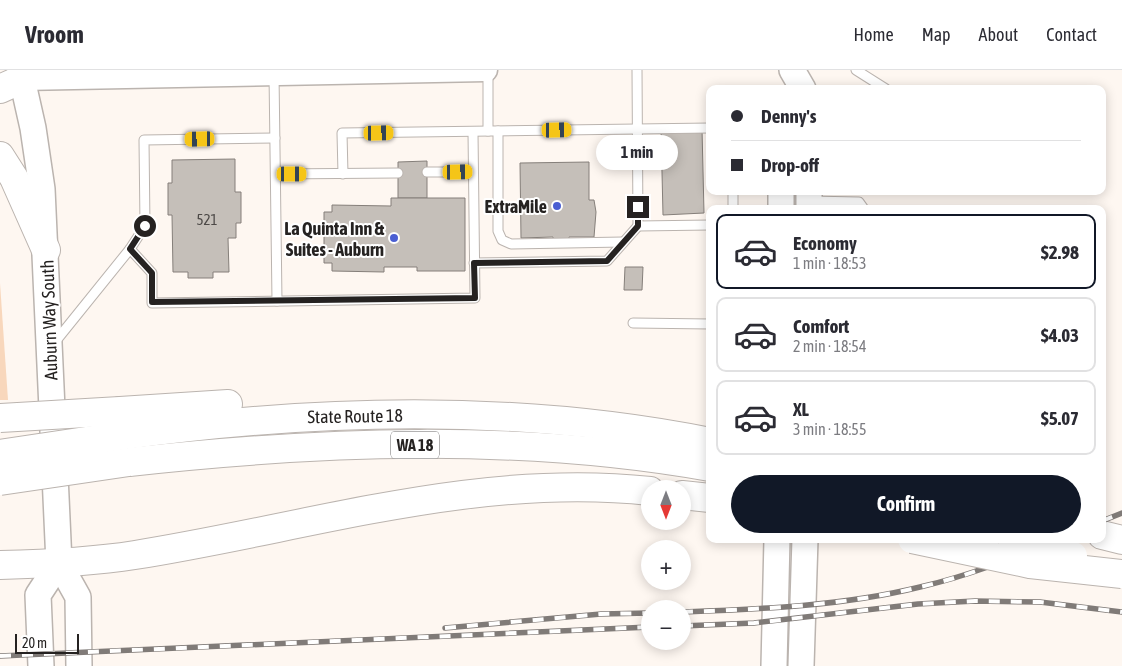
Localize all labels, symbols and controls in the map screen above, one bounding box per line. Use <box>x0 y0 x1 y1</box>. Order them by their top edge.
text: Vroom <box>25 21 84 48</box>
text: Home <box>854 24 894 45</box>
text: Map <box>922 24 951 45</box>
text: About <box>979 24 1018 45</box>
text: Contact <box>1046 24 1097 45</box>
text: Denny's <box>761 105 816 127</box>
car <box>541 122 572 138</box>
car <box>363 125 394 141</box>
car <box>184 131 215 147</box>
callout: 1 min <box>597 134 679 170</box>
text: 1 min <box>621 143 653 161</box>
text: Drop-off <box>761 154 819 176</box>
car <box>442 164 473 180</box>
car <box>277 167 307 182</box>
place label: ExtraMile <box>485 196 547 217</box>
route end <box>627 196 649 218</box>
marker: ExtraMile <box>551 200 563 212</box>
house number: 521 <box>196 211 218 228</box>
route start <box>134 215 156 237</box>
place label: La Quinta Inn & Suites - Auburn <box>284 218 385 260</box>
icon: car <box>733 229 778 274</box>
marker: La Quinta Inn & Suites - Auburn <box>388 232 400 244</box>
text: Economy <box>793 232 857 254</box>
text: $2.98 <box>1041 241 1079 263</box>
text: 1 min · 18:53 <box>793 254 866 272</box>
street label: Auburn Way South <box>36 259 62 381</box>
icon: car <box>733 312 778 357</box>
text: Comfort <box>793 315 849 337</box>
text: $4.03 <box>1041 324 1079 346</box>
text: 2 min · 18:54 <box>793 337 866 355</box>
icon: car <box>733 395 778 440</box>
text: XL <box>793 398 809 420</box>
street label: State Route 18 <box>307 405 403 427</box>
text: $5.07 <box>1041 407 1079 429</box>
text: 3 min · 18:55 <box>793 420 866 438</box>
road number: WA 18 <box>391 432 439 458</box>
button: Confirm <box>731 475 1081 533</box>
north arrow <box>641 480 691 530</box>
map controls <box>641 480 691 650</box>
button: + <box>641 540 691 590</box>
button: − <box>641 600 691 650</box>
scale bar <box>15 631 79 654</box>
text: 20 m <box>22 635 47 651</box>

